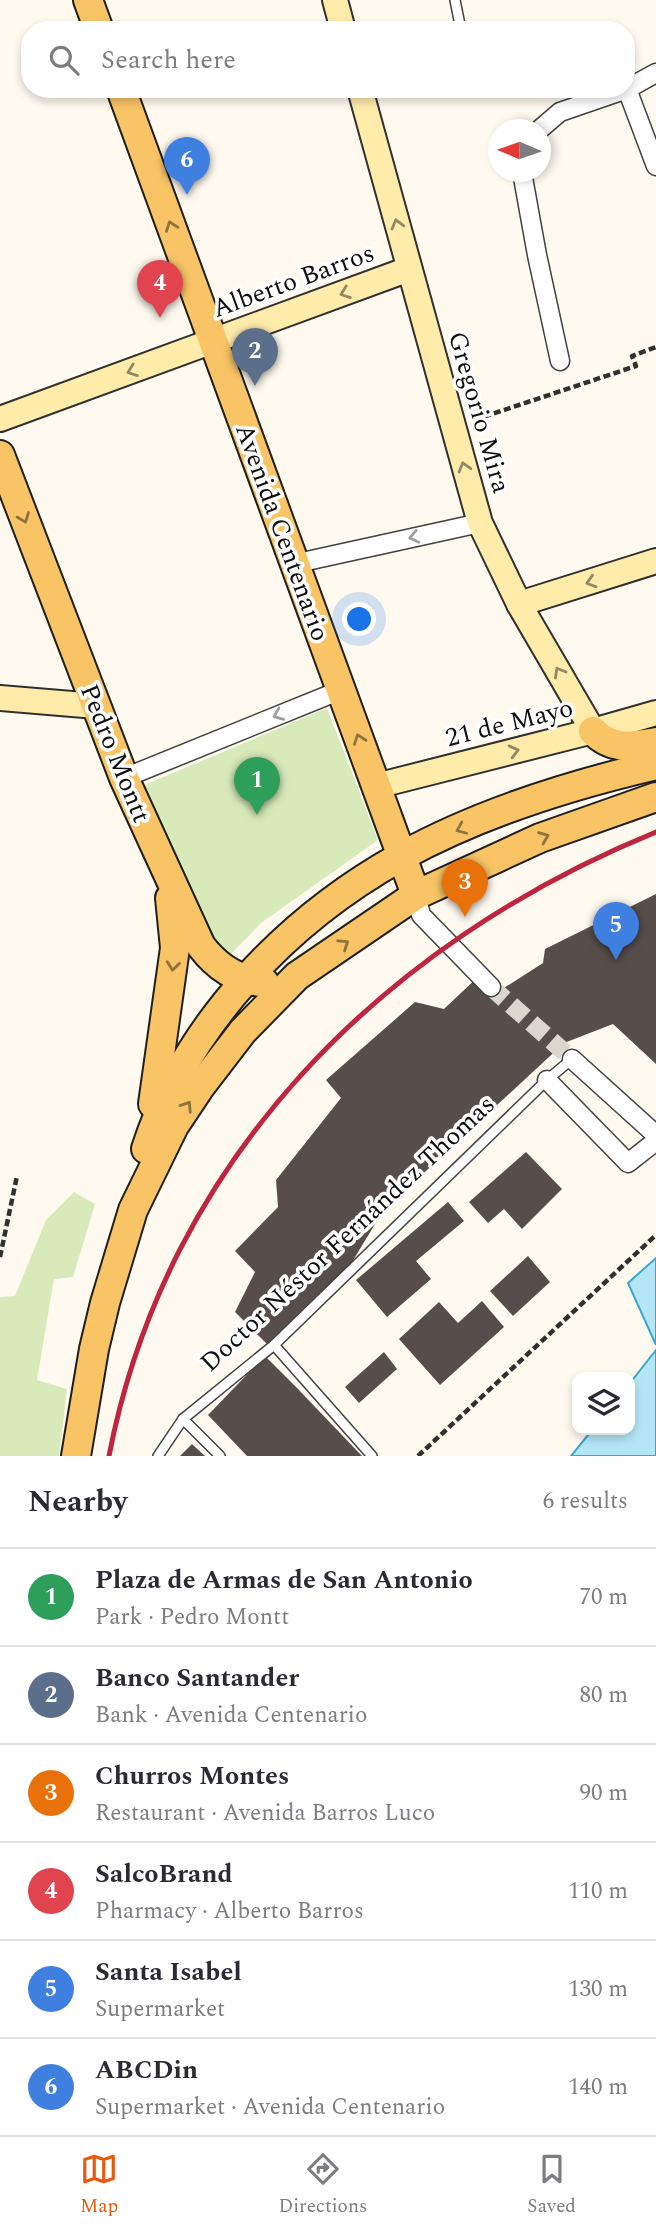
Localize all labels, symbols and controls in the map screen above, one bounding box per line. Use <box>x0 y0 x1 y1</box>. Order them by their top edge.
search box <box>21 21 635 98</box>
text: Search here <box>101 40 236 80</box>
icon: search <box>45 41 83 79</box>
north arrow <box>488 119 551 182</box>
pin: 6 <box>164 137 210 195</box>
one-way arrow <box>391 218 405 230</box>
one-way arrow <box>165 221 179 233</box>
street label: Alberto Barros <box>207 233 380 329</box>
pin: 4 <box>137 260 183 318</box>
one-way arrow <box>340 284 352 298</box>
street label: Gregorio Mira <box>437 327 521 498</box>
pin: 2 <box>232 328 278 386</box>
one-way arrow <box>126 363 138 377</box>
street label: Avenida Centenario <box>224 418 340 647</box>
one-way arrow <box>457 461 472 473</box>
one-way arrow <box>16 512 30 524</box>
one-way arrow <box>408 529 420 544</box>
one-way arrow <box>585 573 597 588</box>
your location <box>342 602 376 636</box>
one-way arrow <box>554 667 567 680</box>
street label: Pedro Montt <box>69 678 161 829</box>
street label: 21 de Mayo <box>441 688 577 758</box>
one-way arrow <box>272 707 284 721</box>
one-way arrow <box>353 733 367 745</box>
one-way arrow <box>508 745 520 759</box>
pin: 1 <box>234 757 280 815</box>
one-way arrow <box>456 821 469 835</box>
one-way arrow <box>537 832 549 846</box>
pin: 3 <box>442 859 488 917</box>
pin: 5 <box>593 902 639 960</box>
one-way arrow <box>336 940 349 952</box>
one-way arrow <box>165 960 180 972</box>
street label: Doctor Néstor Fernández Thomas <box>191 1086 504 1382</box>
one-way arrow <box>179 1101 192 1114</box>
map controls <box>572 1372 635 1435</box>
button: layers <box>572 1372 635 1435</box>
text: Nearby <box>28 1479 127 1525</box>
text: 6 results <box>543 1484 628 1519</box>
text: Plaza de Armas de San Antonio <box>95 1560 473 1600</box>
text: 1 <box>45 1580 57 1615</box>
text: 70 m <box>579 1580 628 1615</box>
text: Park · Pedro Montt <box>95 1600 289 1635</box>
text: Banco Santander <box>95 1658 299 1698</box>
text: 2 <box>45 1678 57 1713</box>
text: 80 m <box>579 1678 628 1713</box>
text: Bank · Avenida Centenario <box>95 1698 367 1733</box>
text: Churros Montes <box>95 1756 289 1796</box>
text: 3 <box>45 1776 57 1811</box>
text: 90 m <box>579 1776 628 1811</box>
text: Restaurant · Avenida Barros Luco <box>95 1796 435 1831</box>
text: SalcoBrand <box>95 1854 233 1894</box>
text: 4 <box>45 1874 57 1909</box>
text: 110 m <box>568 1874 628 1909</box>
text: Pharmacy · Alberto Barros <box>95 1894 364 1929</box>
text: Santa Isabel <box>95 1952 242 1992</box>
text: 5 <box>45 1972 57 2007</box>
text: 130 m <box>568 1972 628 2007</box>
text: Supermarket <box>95 1992 225 2027</box>
text: ABCDin <box>95 2050 198 2090</box>
text: 6 <box>45 2070 57 2105</box>
text: 140 m <box>568 2070 628 2105</box>
text: Supermarket · Avenida Centenario <box>95 2090 445 2125</box>
tab: Map <box>80 2150 118 2221</box>
tab: Directions <box>278 2150 367 2221</box>
tab: Saved <box>527 2150 576 2221</box>

